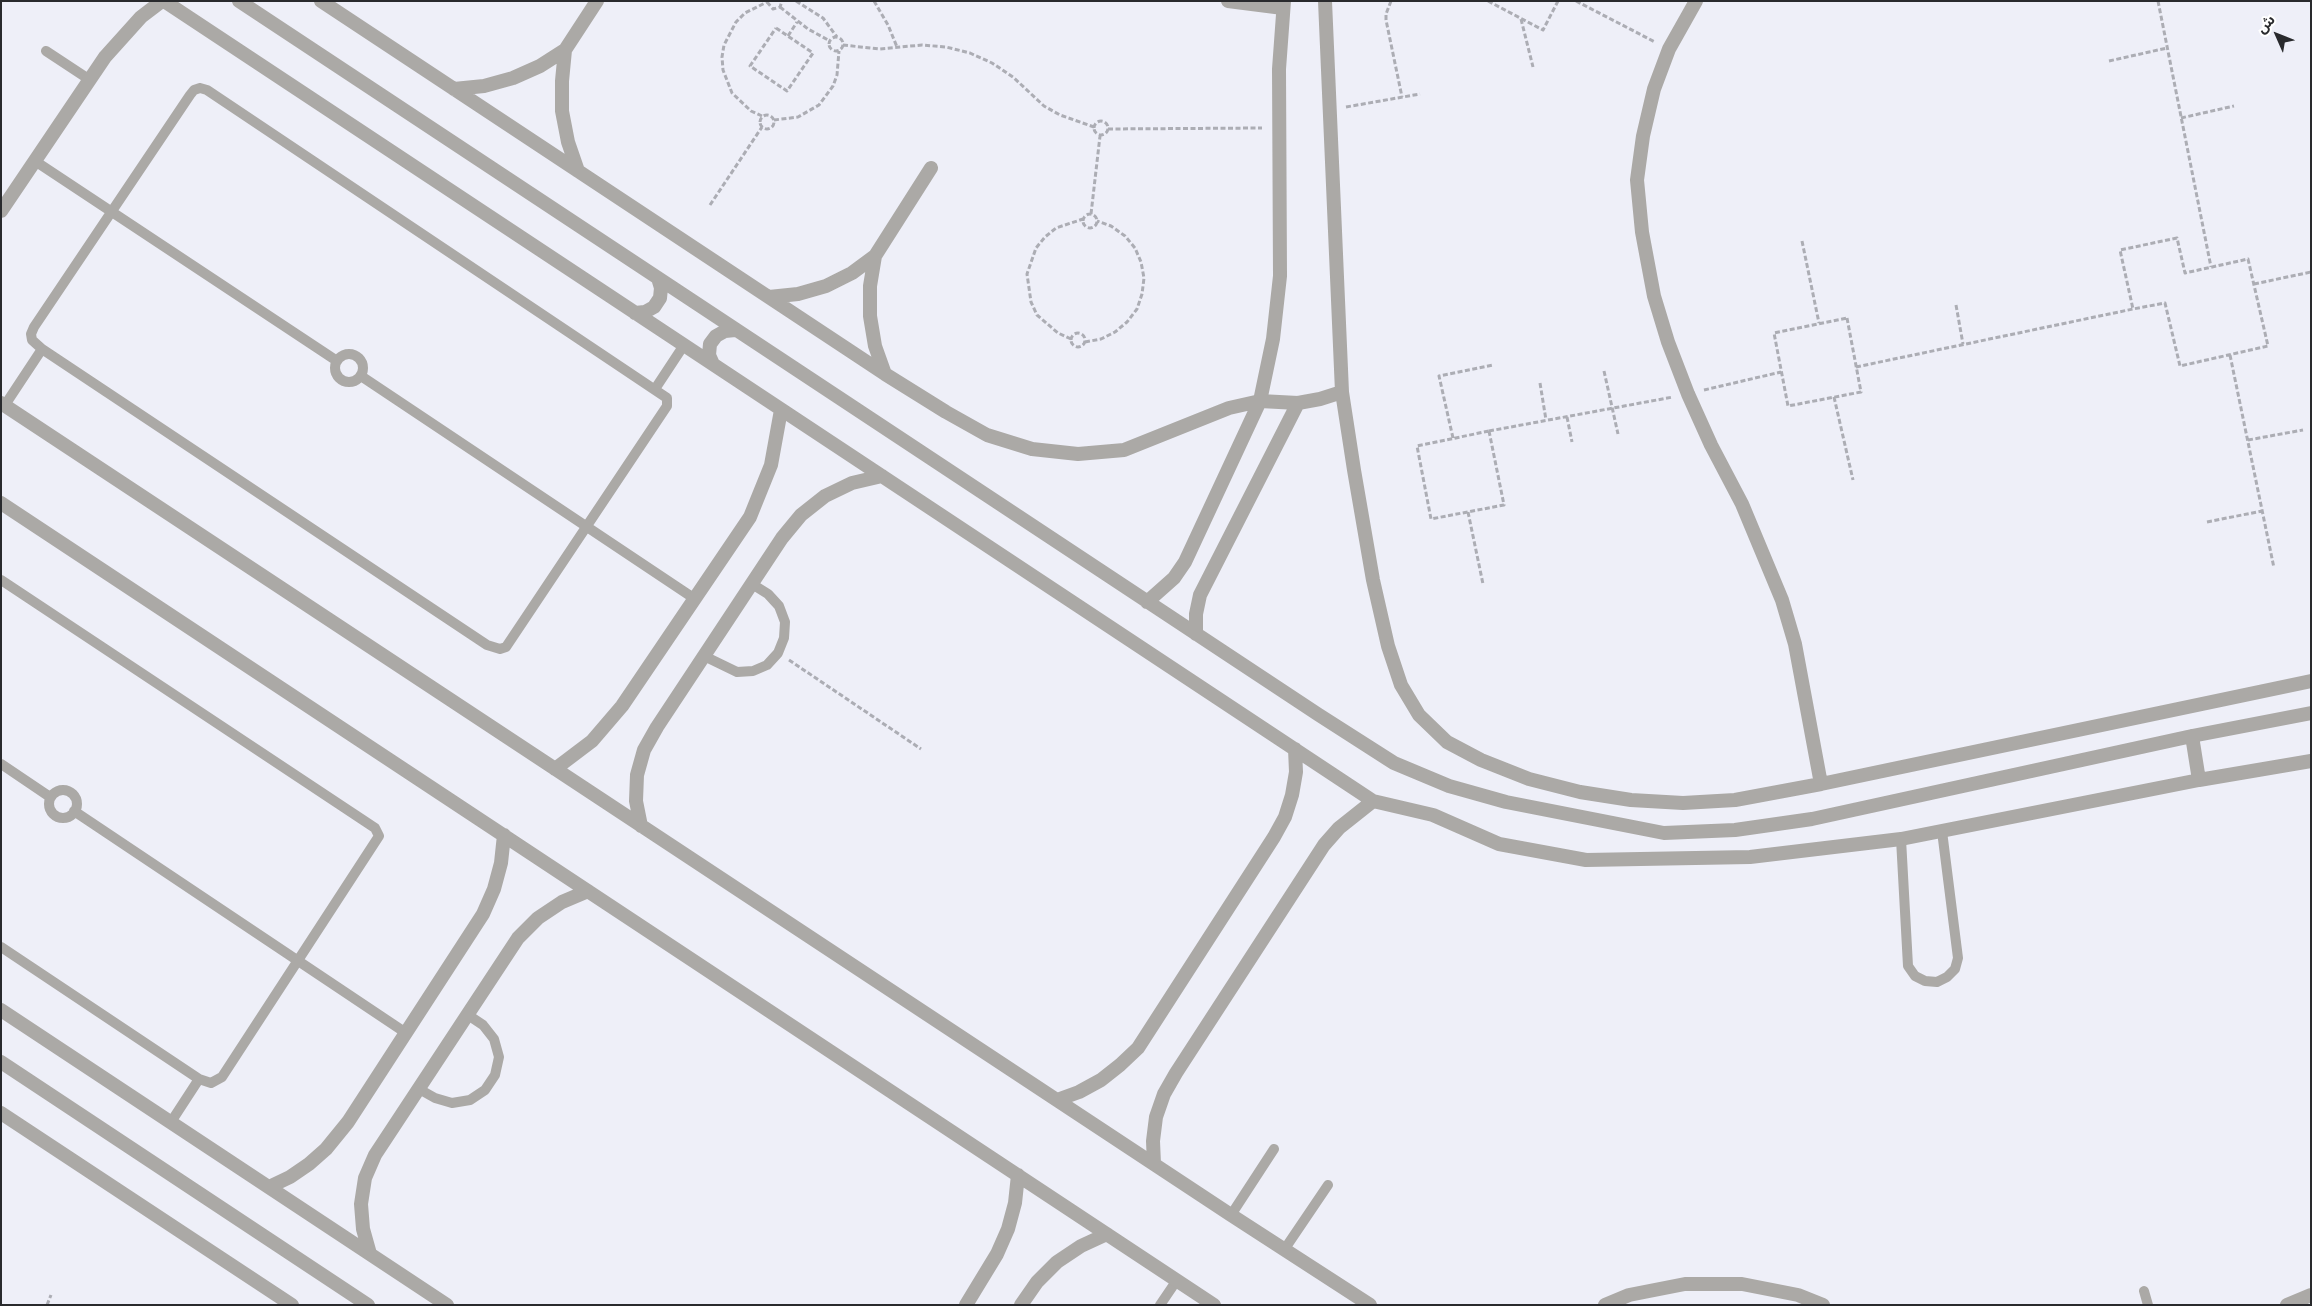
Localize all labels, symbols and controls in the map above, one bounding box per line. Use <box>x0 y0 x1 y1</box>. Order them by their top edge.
north arrow <box>2252 10 2302 60</box>
text: ش <box>2253 11 2279 37</box>

